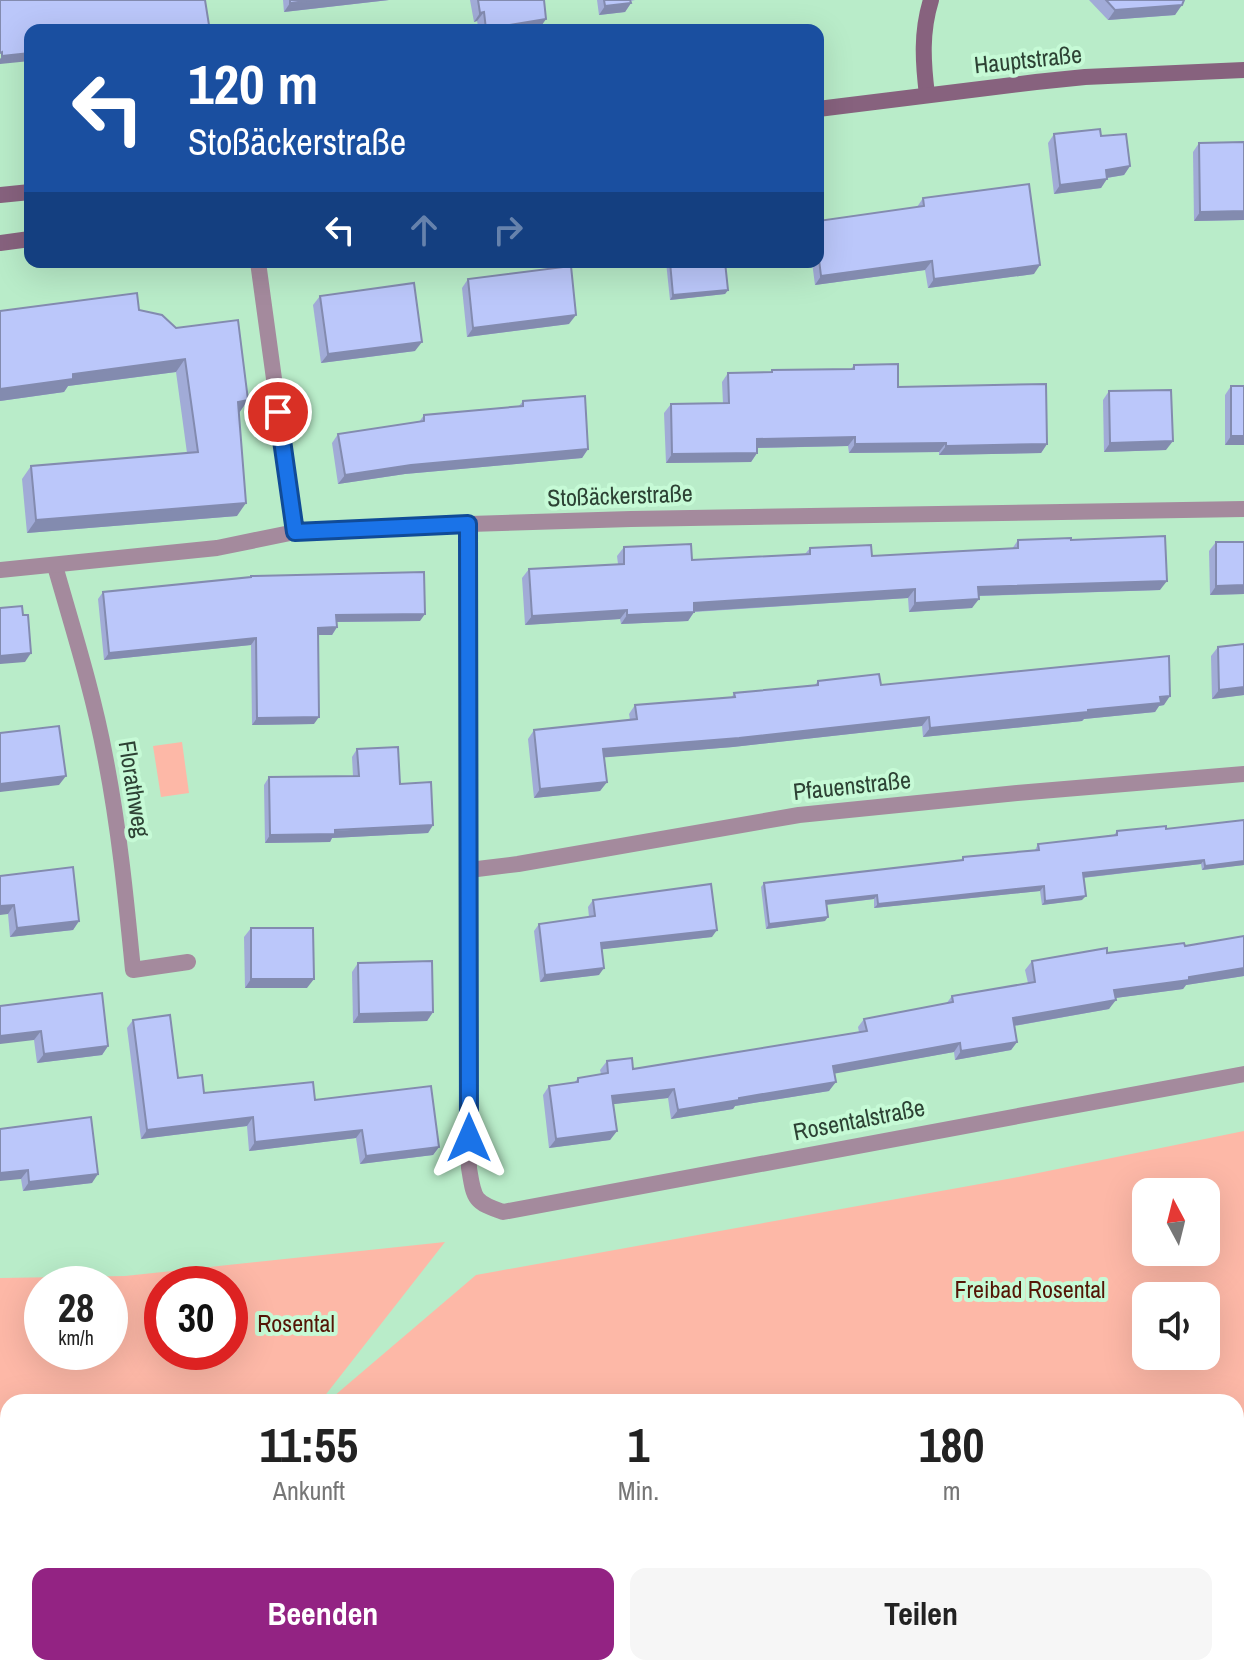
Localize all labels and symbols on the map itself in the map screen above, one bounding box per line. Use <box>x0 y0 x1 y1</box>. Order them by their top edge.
street label: Hauptstraße <box>972 37 1083 81</box>
pin <box>244 378 312 446</box>
street label: Stoßäckerstraße <box>547 476 693 514</box>
street label: Florathweg <box>112 738 158 839</box>
street label: Pfauenstraße <box>791 763 912 807</box>
street label: Rosentalstraße <box>790 1091 927 1147</box>
position arrow <box>427 1096 511 1180</box>
north arrow <box>1132 1178 1220 1266</box>
speed limit sign: 30 <box>144 1266 248 1370</box>
park label: Freibad Rosental <box>955 1273 1105 1305</box>
park label: Rosental <box>257 1307 335 1339</box>

